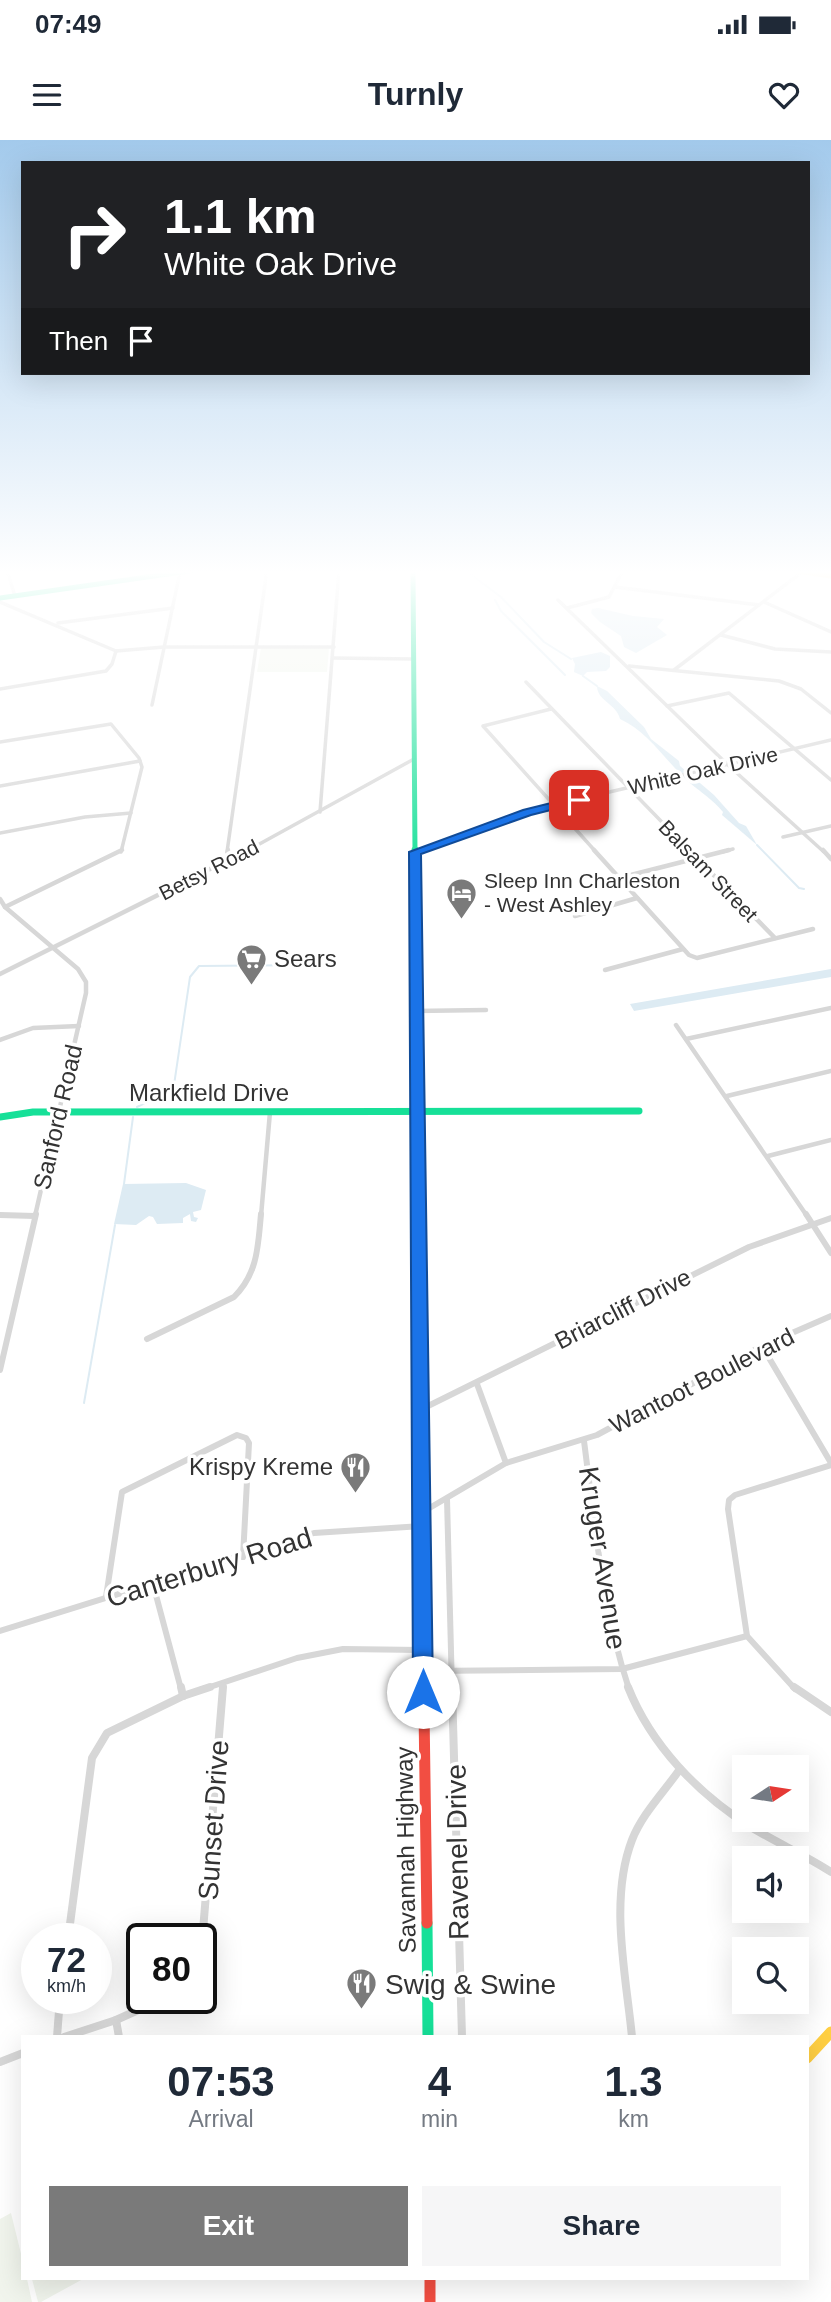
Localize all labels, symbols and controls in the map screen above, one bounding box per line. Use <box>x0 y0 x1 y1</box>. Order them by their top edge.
text: 07:49 <box>35 9 102 39</box>
icon: menu <box>28 76 66 114</box>
text: Turnly <box>368 76 463 112</box>
icon: heart <box>765 76 803 114</box>
icon: right <box>49 189 140 280</box>
text: 1.1 km <box>164 189 317 243</box>
text: White Oak Drive <box>164 246 397 282</box>
icon: arrive <box>122 322 160 360</box>
text: Then <box>49 326 108 356</box>
street label: White Oak Drive <box>626 742 780 799</box>
pin <box>549 770 609 830</box>
icon: arrive <box>560 781 598 819</box>
street label: Balsam Street <box>654 815 763 926</box>
street label: Betsy Road <box>155 835 262 904</box>
place label: Sleep Inn Charleston - West Ashley <box>484 869 680 916</box>
hotel icon: Sleep Inn Charleston - West Ashley <box>444 876 478 920</box>
supermarket icon: Sears <box>234 942 268 986</box>
place label: Sears <box>274 945 337 972</box>
street label: Sanford Road <box>28 1042 87 1192</box>
street label: Markfield Drive <box>129 1079 289 1106</box>
street label: Briarcliff Drive <box>550 1263 695 1354</box>
street label: Wantoot Boulevard <box>605 1322 798 1439</box>
restaurant icon: Krispy Kreme <box>339 1450 373 1494</box>
place label: Krispy Kreme <box>189 1453 333 1480</box>
street label: Kruger Avenue <box>573 1464 632 1652</box>
street label: Canterbury Road <box>103 1521 316 1613</box>
position arrow <box>386 1655 460 1729</box>
street label: Sunset Drive <box>192 1739 235 1901</box>
street label: Savannah Highway <box>390 1746 421 1954</box>
north arrow <box>732 1755 808 1832</box>
map controls <box>732 1755 809 2014</box>
street label: Ravenel Drive <box>440 1764 475 1940</box>
button: sound <box>732 1846 809 1923</box>
speed limit sign: 80 <box>126 1923 217 2014</box>
button: search <box>732 1937 809 2014</box>
text: 72 <box>47 1940 86 1979</box>
restaurant icon: Swig & Swine <box>345 1967 379 2011</box>
place label: Swig & Swine <box>385 1969 556 2000</box>
text: km/h <box>47 1976 86 1996</box>
text: 07:53 <box>167 2058 275 2105</box>
text: 4 <box>428 2058 451 2105</box>
text: 1.3 <box>604 2058 663 2105</box>
text: Arrival <box>188 2106 254 2132</box>
text: min <box>421 2106 458 2132</box>
text: km <box>618 2106 649 2132</box>
button: Exit <box>49 2186 408 2266</box>
button: Share <box>422 2186 781 2266</box>

